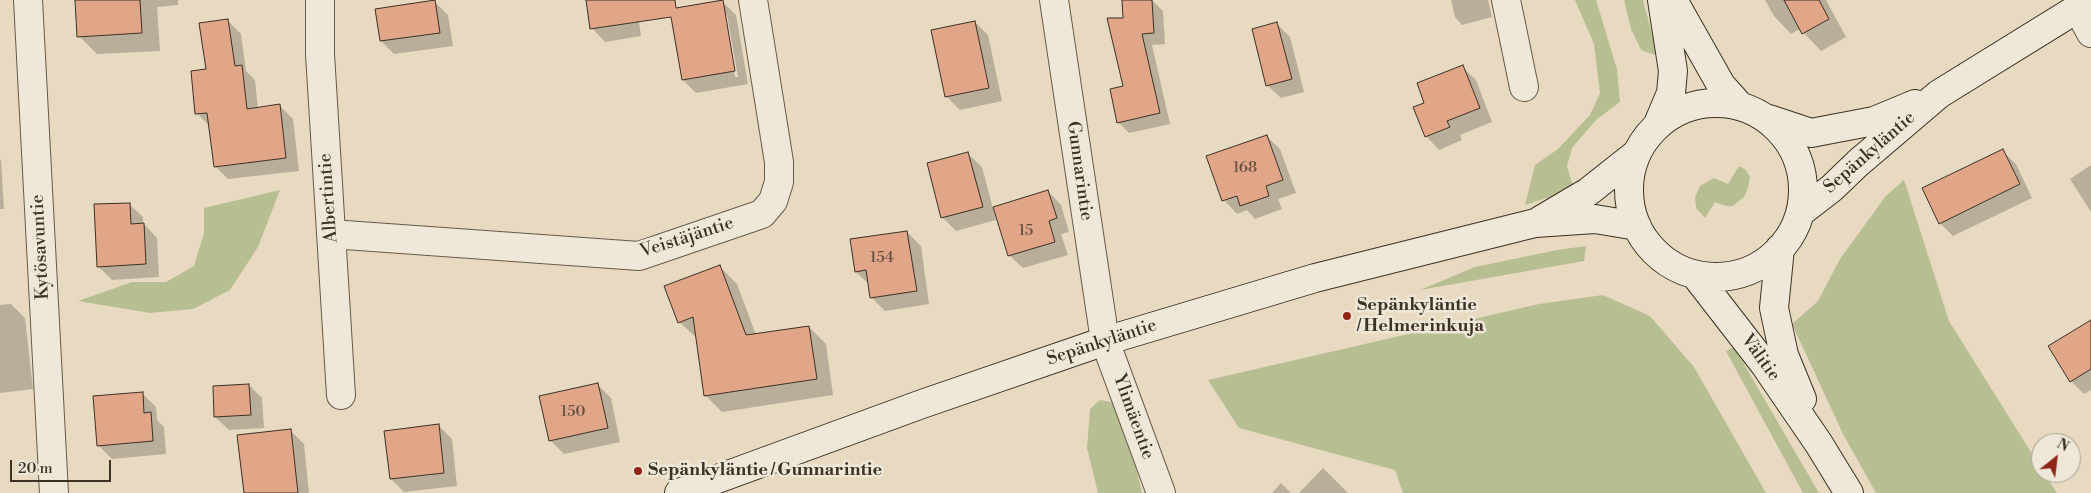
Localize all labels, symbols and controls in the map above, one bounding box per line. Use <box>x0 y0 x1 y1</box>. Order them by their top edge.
street label: Sepänkyläntie <box>1820 107 1920 199</box>
street label: Gunnarintie <box>1061 120 1097 222</box>
street label: Albertintie <box>315 152 343 244</box>
house number: 168 <box>1233 159 1257 177</box>
street label: Kytösavuntie <box>27 194 55 300</box>
street label: Veistäjäntie <box>637 213 737 263</box>
house number: 15 <box>1019 222 1033 240</box>
house number: 154 <box>870 249 894 267</box>
place label: Sepänkyläntie / Helmerinkuja <box>1357 295 1484 338</box>
marker: Sepänkyläntie / Helmerinkuja <box>1341 310 1353 322</box>
street label: Sepänkyläntie <box>1044 315 1160 371</box>
street label: Välitie <box>1736 330 1784 386</box>
street label: Ylimäentie <box>1108 371 1158 463</box>
house number: 150 <box>561 403 585 421</box>
north arrow <box>2031 433 2081 483</box>
text: N <box>2054 435 2072 456</box>
scale bar <box>12 450 114 482</box>
text: 20 m <box>18 459 53 478</box>
place label: Sepänkyläntie / Gunnarintie <box>648 460 882 482</box>
marker: Sepänkyläntie / Gunnarintie <box>632 465 644 477</box>

